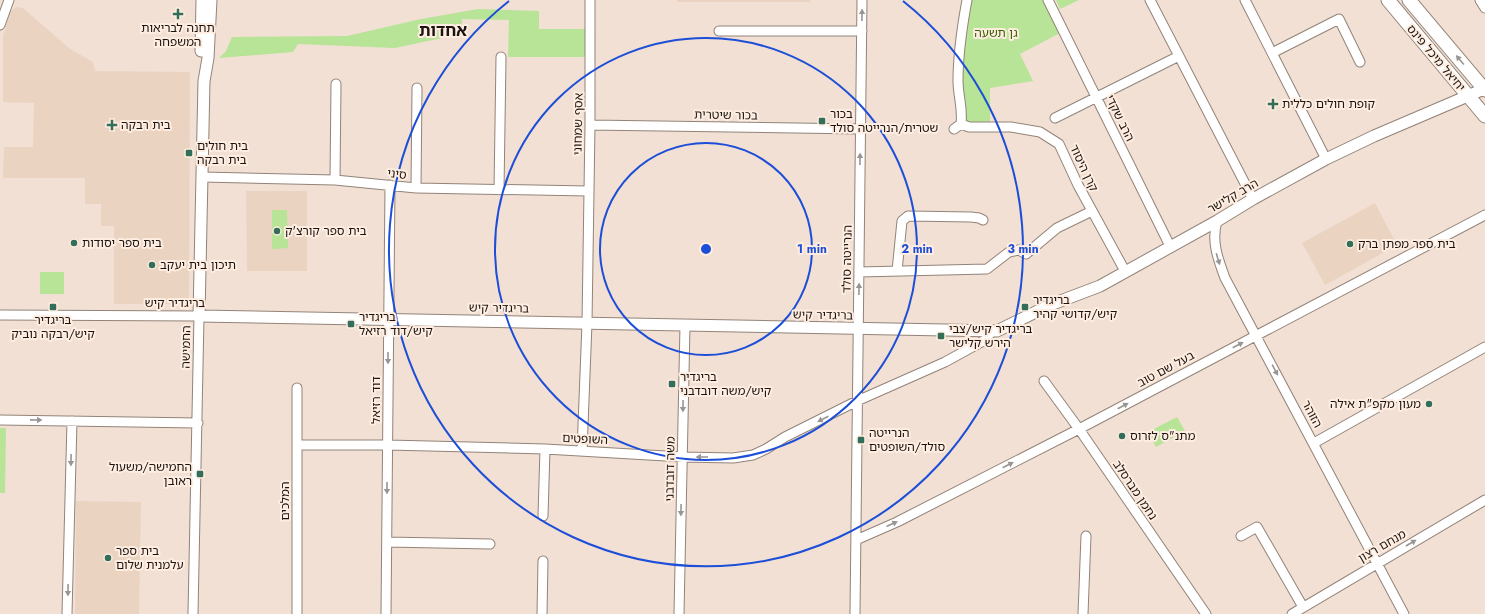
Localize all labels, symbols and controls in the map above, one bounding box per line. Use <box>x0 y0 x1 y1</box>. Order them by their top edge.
marker: תחנה לבריאות המשפחה <box>172 8 184 20</box>
one-way arrow <box>859 8 865 21</box>
place label: תחנה לבריאות המשפחה <box>141 19 215 51</box>
district label: אחדות <box>419 19 467 42</box>
street label: יחיאל מיכל פינס <box>1403 21 1469 95</box>
park label: גן תשעה <box>974 24 1018 42</box>
one-way arrow <box>1455 55 1464 66</box>
street label: אסף שמחוני <box>568 92 588 155</box>
street label: הרב שקדי <box>1101 92 1139 144</box>
place label: קופת חולים כללית <box>1282 95 1375 113</box>
marker: קופת חולים כללית <box>1267 98 1279 110</box>
street label: בכור שיטרית <box>694 105 758 125</box>
place label: בכור שטרית/הנרייטה סולד <box>830 105 938 137</box>
place label: בית רבקה <box>121 116 171 134</box>
marker: בכור שטרית/הנרייטה סולד <box>817 116 827 126</box>
marker: בית רבקה <box>106 119 118 131</box>
place label: בית חולים בית רבקה <box>197 137 248 169</box>
street label: קרן היסוד <box>1065 141 1103 195</box>
marker: בית חולים בית רבקה <box>184 148 194 158</box>
one-way arrow <box>857 152 863 165</box>
street label: סיני <box>387 164 408 184</box>
street label: הרב קלישר <box>1204 174 1262 218</box>
place label: בית ספר קורצ'ק <box>285 222 367 240</box>
street label: הנרייטה סולד <box>837 225 857 293</box>
marker: בית ספר קורצ'ק <box>272 226 282 236</box>
place label: בית ספר יסודות <box>82 234 162 252</box>
place label: בית ספר מפתן ברק <box>1358 235 1456 253</box>
marker: בית ספר יסודות <box>69 238 79 248</box>
marker: בית ספר מפתן ברק <box>1345 239 1355 249</box>
text: 1 min <box>797 240 827 258</box>
text: 2 min <box>901 240 933 258</box>
text: 3 min <box>1007 240 1039 258</box>
centre of rings <box>699 242 713 256</box>
one-way arrow <box>1215 253 1221 265</box>
place label: תיכון בית יעקב <box>160 256 236 274</box>
marker: תיכון בית יעקב <box>147 260 157 270</box>
one-way arrow <box>856 282 862 295</box>
place label: בריגדיר קיש/קדושי קהיר <box>1033 291 1118 323</box>
street label: בריגדיר קיש <box>145 294 205 312</box>
street label: בריגדיר קיש <box>469 298 529 318</box>
marker: בריגדיר קיש/רבקה נוביק <box>48 302 58 312</box>
marker: בריגדיר קיש/קדושי קהיר <box>1020 302 1030 312</box>
street label: בריגדיר קיש <box>793 305 853 325</box>
place label: בריגדיר קיש/דוד רזיאל <box>359 308 433 340</box>
place label: בריגדיר קיש/רבקה נוביק <box>11 311 95 343</box>
marker: בריגדיר קיש/דוד רזיאל <box>346 319 356 329</box>
place label: בריגדיר קיש/צבי הירש קלישר <box>949 320 1032 352</box>
street label: החמישה <box>177 325 195 369</box>
marker: בריגדיר קיש/צבי הירש קלישר <box>936 331 946 341</box>
one-way arrow <box>1233 342 1244 349</box>
street label: בעל שם טוב <box>1134 346 1198 392</box>
one-way arrow <box>385 352 391 365</box>
one-way arrow <box>1272 364 1279 376</box>
place label: בריגדיר קיש/משה דובדבני <box>680 368 772 400</box>
street label: דוד רזיאל <box>367 376 385 424</box>
marker: בריגדיר קיש/משה דובדבני <box>667 379 677 389</box>
place label: מעון מקפ"ת אילה <box>1330 395 1421 413</box>
street label: הזוהר <box>1297 397 1327 431</box>
marker: מעון מקפ"ת אילה <box>1424 399 1434 409</box>
one-way arrow <box>680 400 687 412</box>
one-way arrow <box>1117 402 1129 409</box>
one-way arrow <box>817 416 829 422</box>
one-way arrow <box>30 417 43 423</box>
place label: הנרייטה סולד/השופטים <box>869 424 945 456</box>
place label: מתנ"ס לזרוס <box>1130 427 1195 445</box>
street label: השופטים <box>562 429 608 449</box>
marker: מתנ"ס לזרוס <box>1117 431 1127 441</box>
marker: הנרייטה סולד/השופטים <box>856 435 866 445</box>
street label: משה דובדבני <box>660 436 680 502</box>
one-way arrow <box>68 454 74 467</box>
one-way arrow <box>695 454 708 460</box>
street label: נחמן מברסלב <box>1108 456 1162 524</box>
place label: החמישה/משעול ראובן <box>109 458 192 490</box>
one-way arrow <box>1002 462 1013 468</box>
marker: החמישה/משעול ראובן <box>195 469 205 479</box>
street label: המלכים <box>276 482 294 520</box>
one-way arrow <box>384 482 390 495</box>
one-way arrow <box>678 504 685 516</box>
one-way arrow <box>886 521 897 527</box>
street label: מנחם רצון <box>1355 525 1409 567</box>
one-way arrow <box>1405 540 1417 547</box>
place label: בית ספר עלמנית שלום <box>116 542 184 574</box>
marker: בית ספר עלמנית שלום <box>103 553 113 563</box>
one-way arrow <box>65 584 71 597</box>

